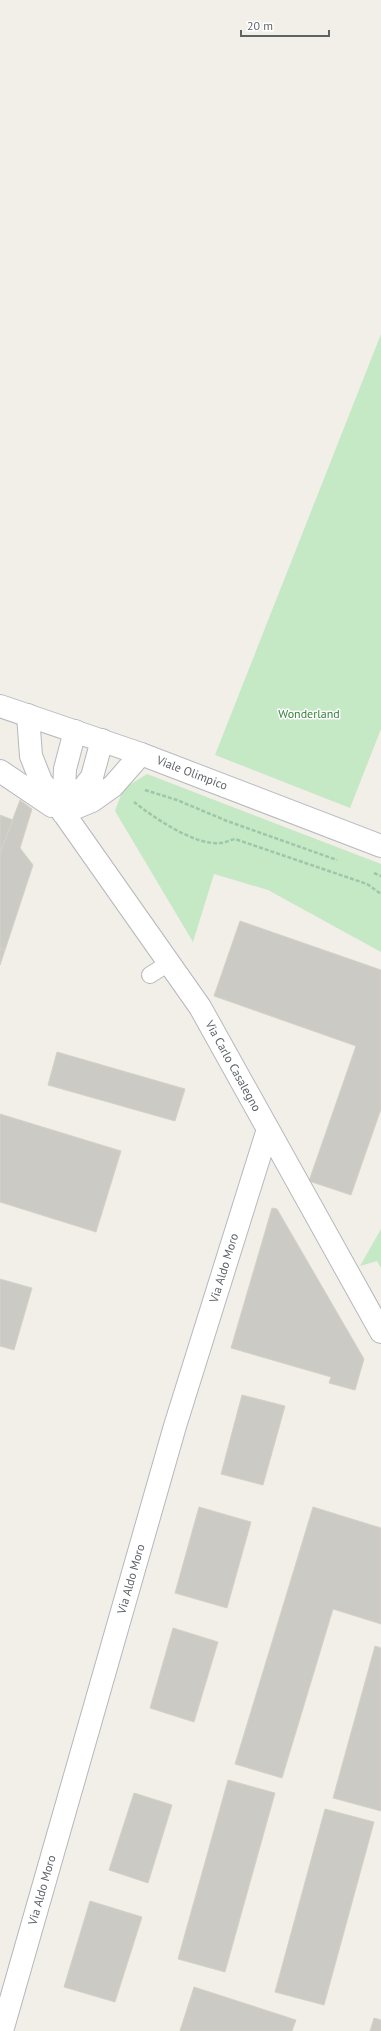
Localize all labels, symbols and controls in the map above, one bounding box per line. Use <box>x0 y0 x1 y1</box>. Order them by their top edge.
scale bar <box>241 12 329 38</box>
text: 20 m <box>247 18 273 33</box>
park label: Wonderland <box>278 706 340 721</box>
street label: Viale Olimpico <box>154 752 230 793</box>
street label: Via Carlo Casalegno <box>202 1017 265 1114</box>
street label: Via Aldo Moro <box>206 1231 241 1305</box>
street label: Via Aldo Moro <box>113 1542 148 1616</box>
street label: Via Aldo Moro <box>24 1853 59 1927</box>

